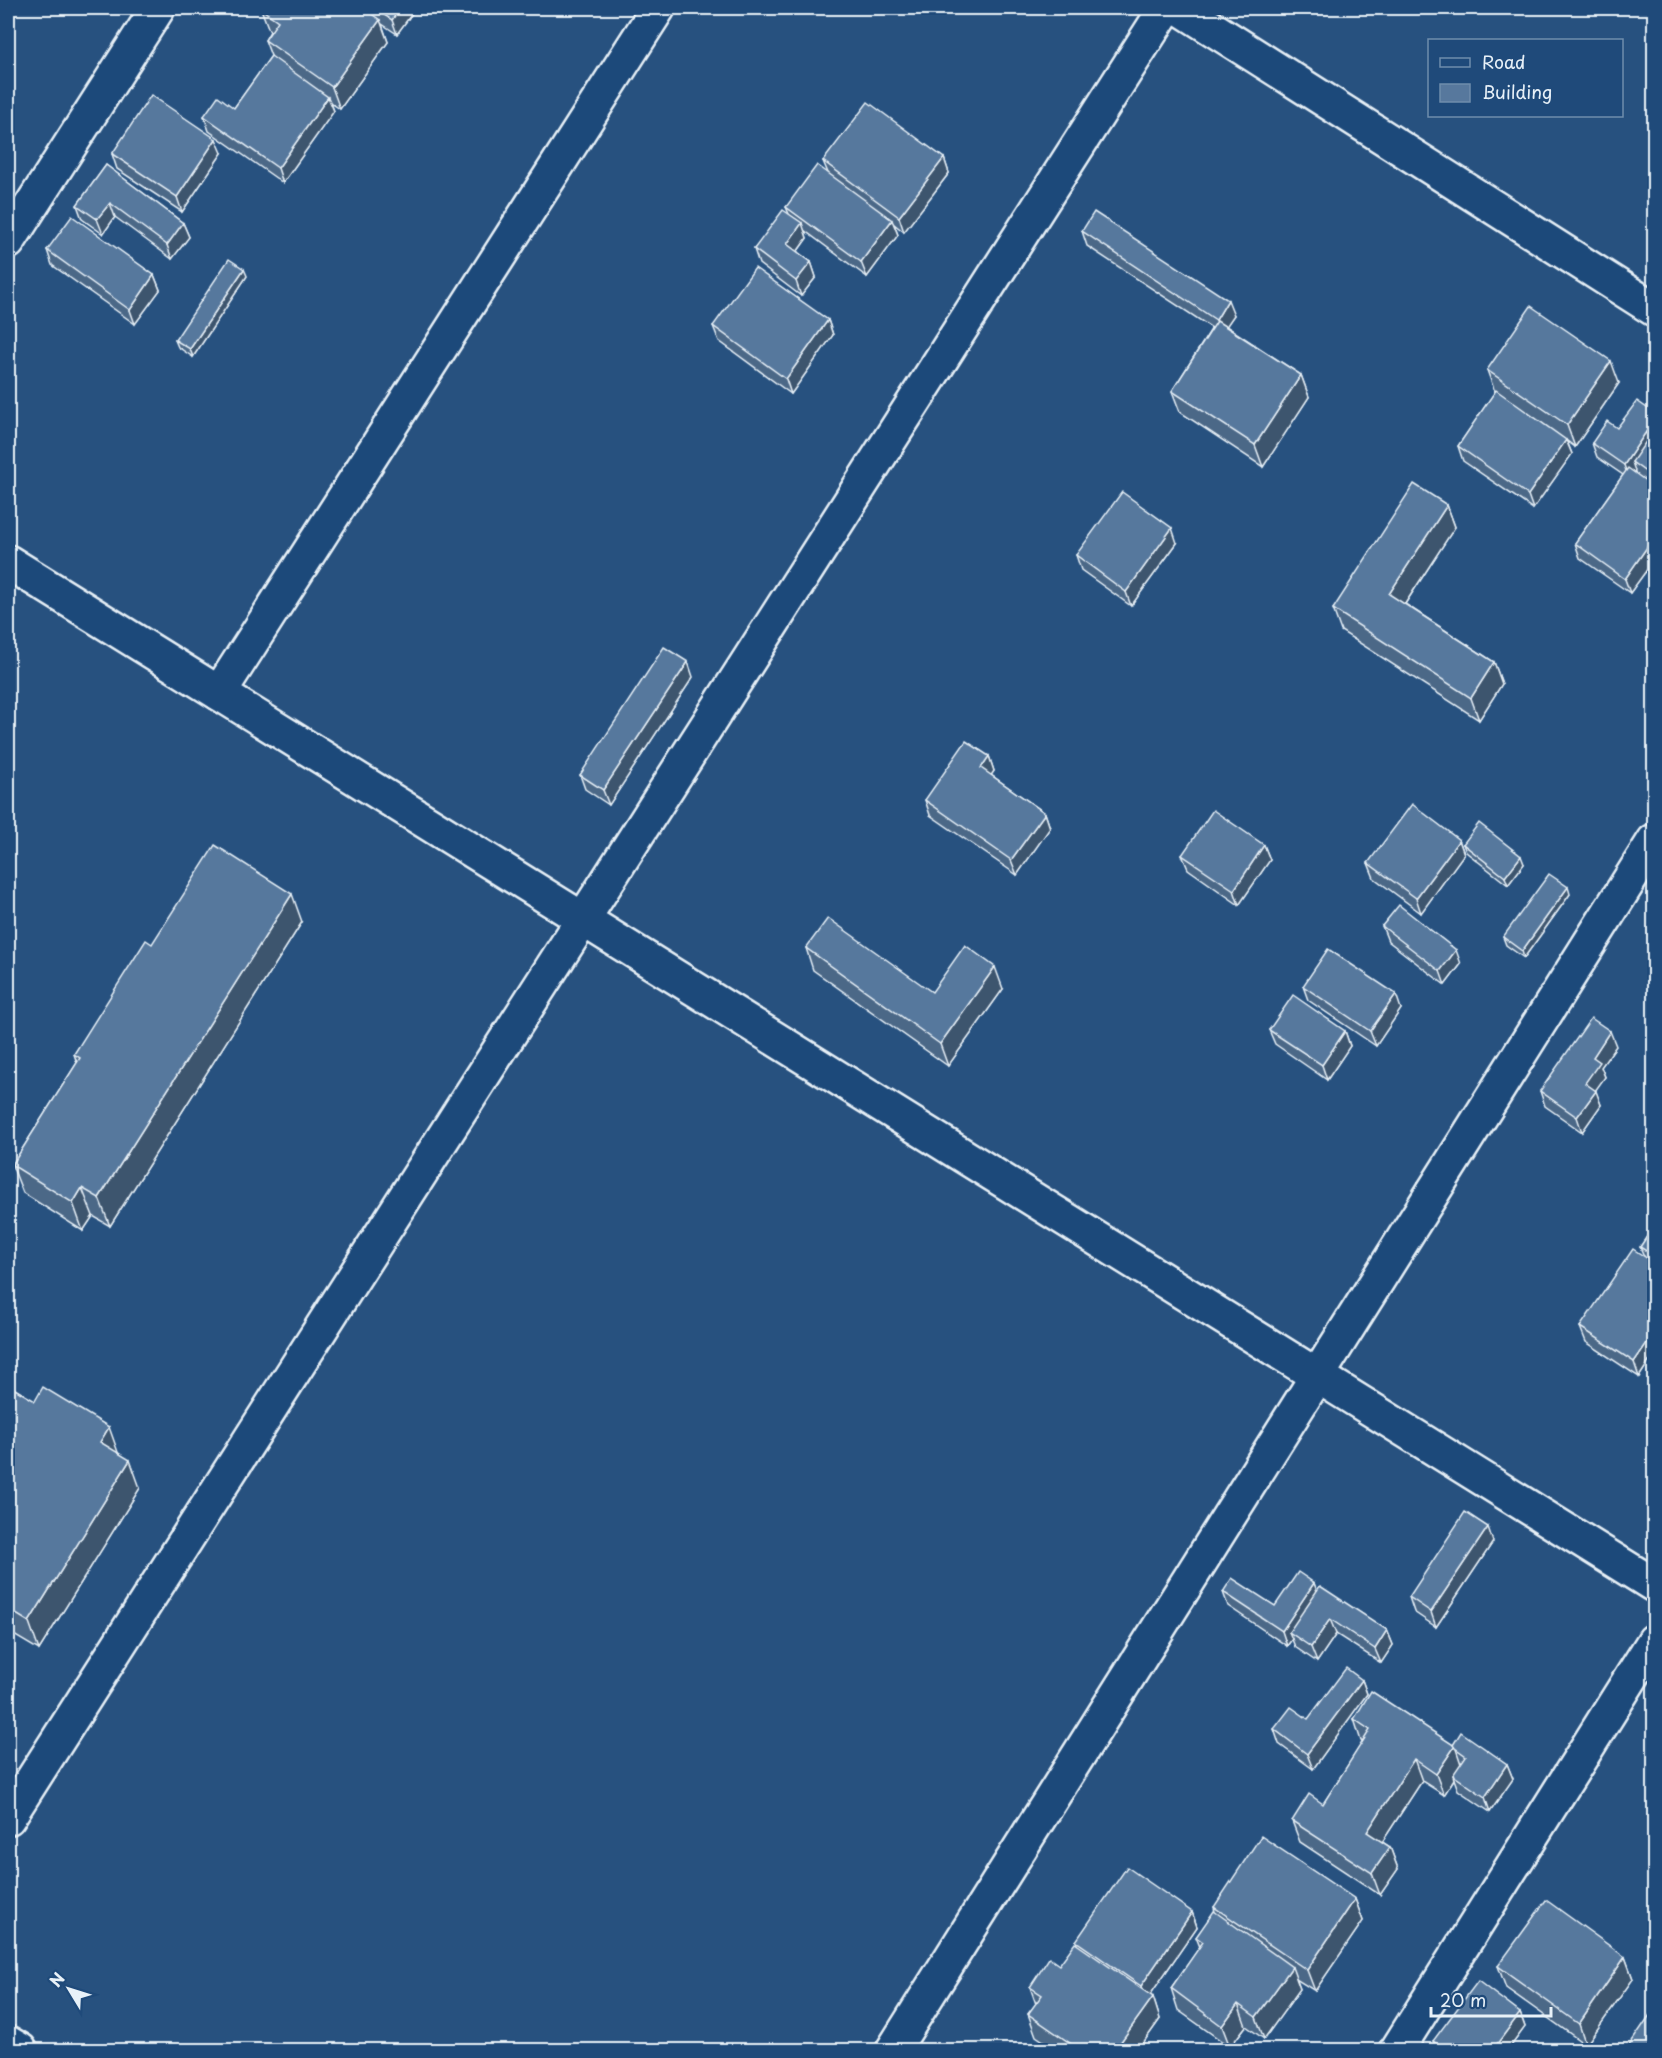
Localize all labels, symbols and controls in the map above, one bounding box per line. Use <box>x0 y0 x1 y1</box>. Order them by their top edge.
legend <box>1428 39 1623 117</box>
text: Road <box>1482 48 1526 75</box>
text: Building <box>1482 78 1552 105</box>
north arrow <box>39 1959 99 2019</box>
text: N <box>43 1967 70 1992</box>
scale bar <box>1431 1980 1551 2018</box>
text: 20 m <box>1440 1986 1486 2013</box>

